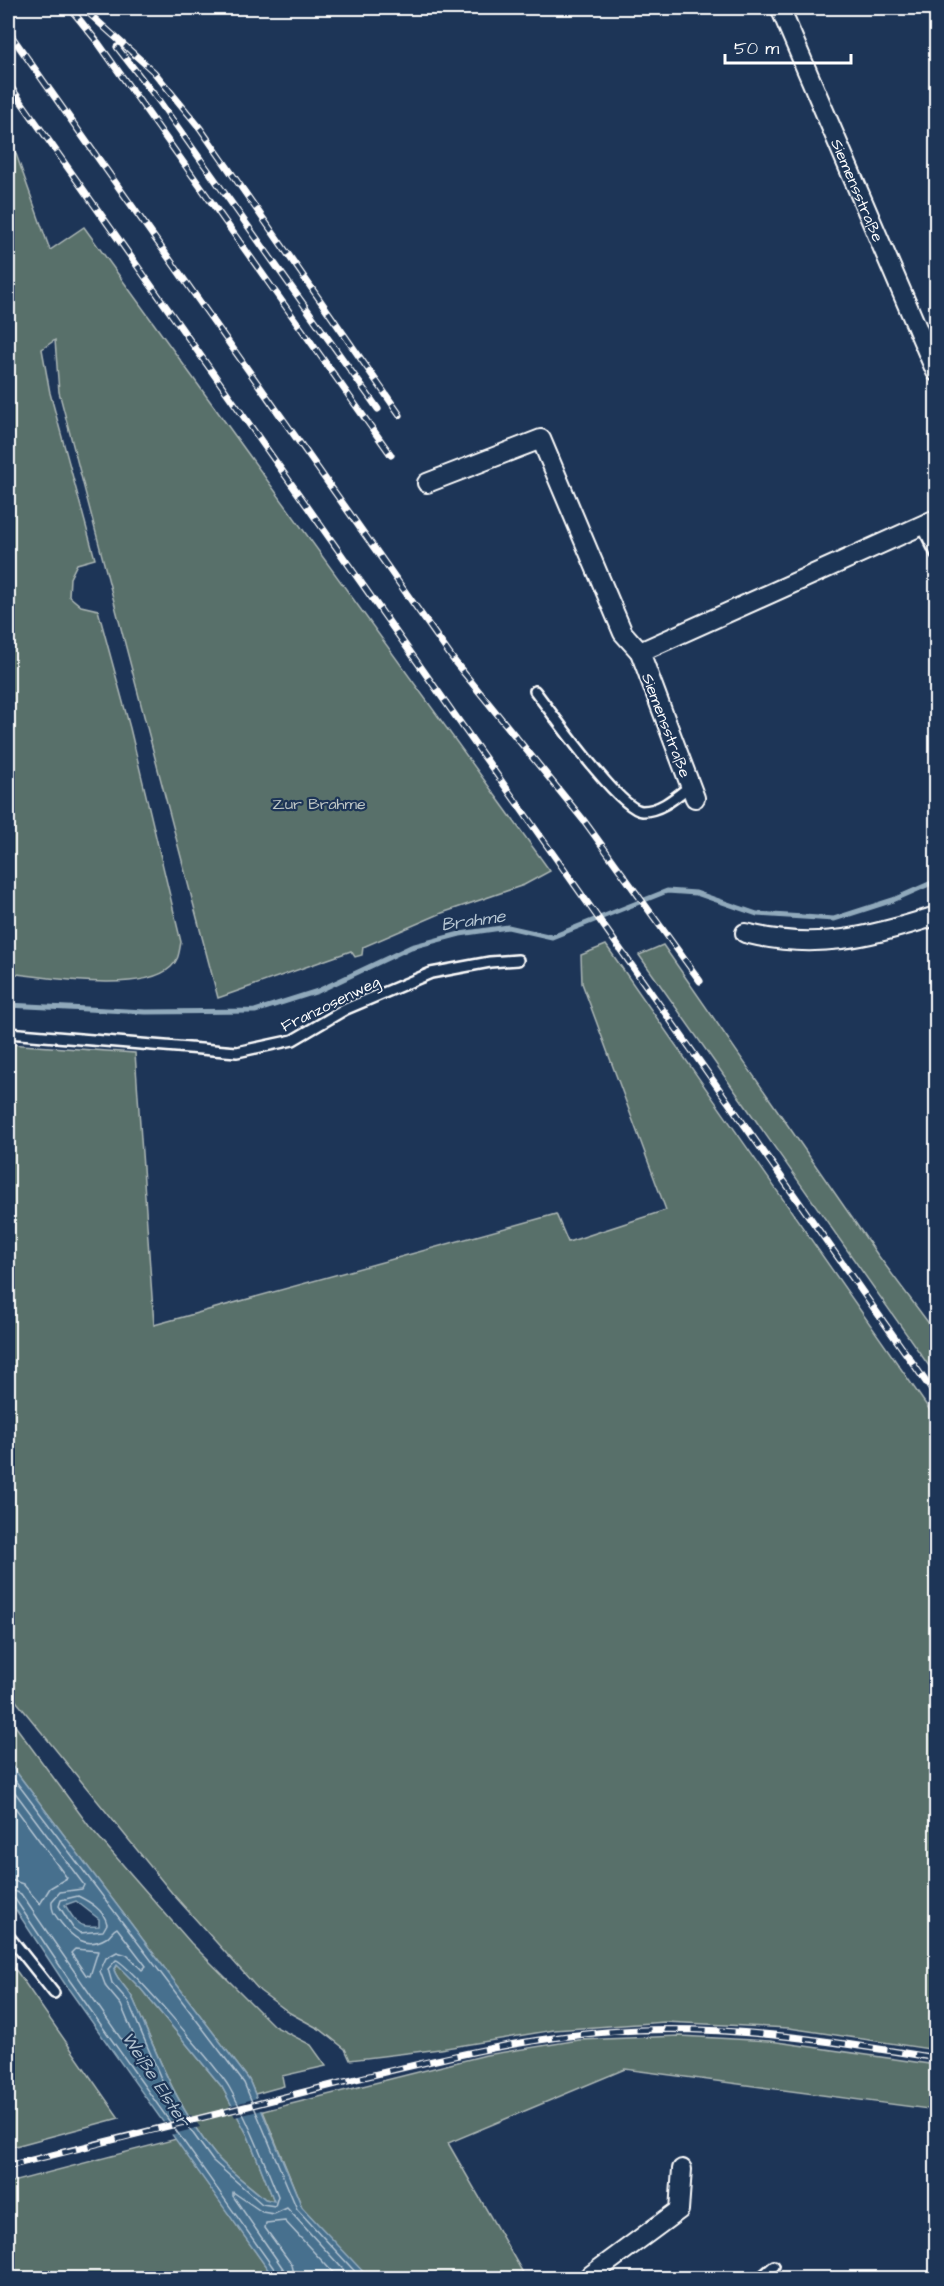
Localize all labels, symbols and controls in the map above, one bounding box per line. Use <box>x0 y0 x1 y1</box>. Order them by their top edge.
scale bar <box>725 27 851 65</box>
text: 50 m <box>734 36 779 61</box>
street label: Siemensstraße <box>825 135 889 246</box>
street label: Siemensstraße <box>636 670 696 781</box>
park label: Zur Brahme <box>272 793 366 815</box>
water label: Brahme <box>439 903 508 937</box>
street label: Franzosenweg <box>277 970 384 1038</box>
water label: Weiße Elster <box>116 2027 197 2133</box>

